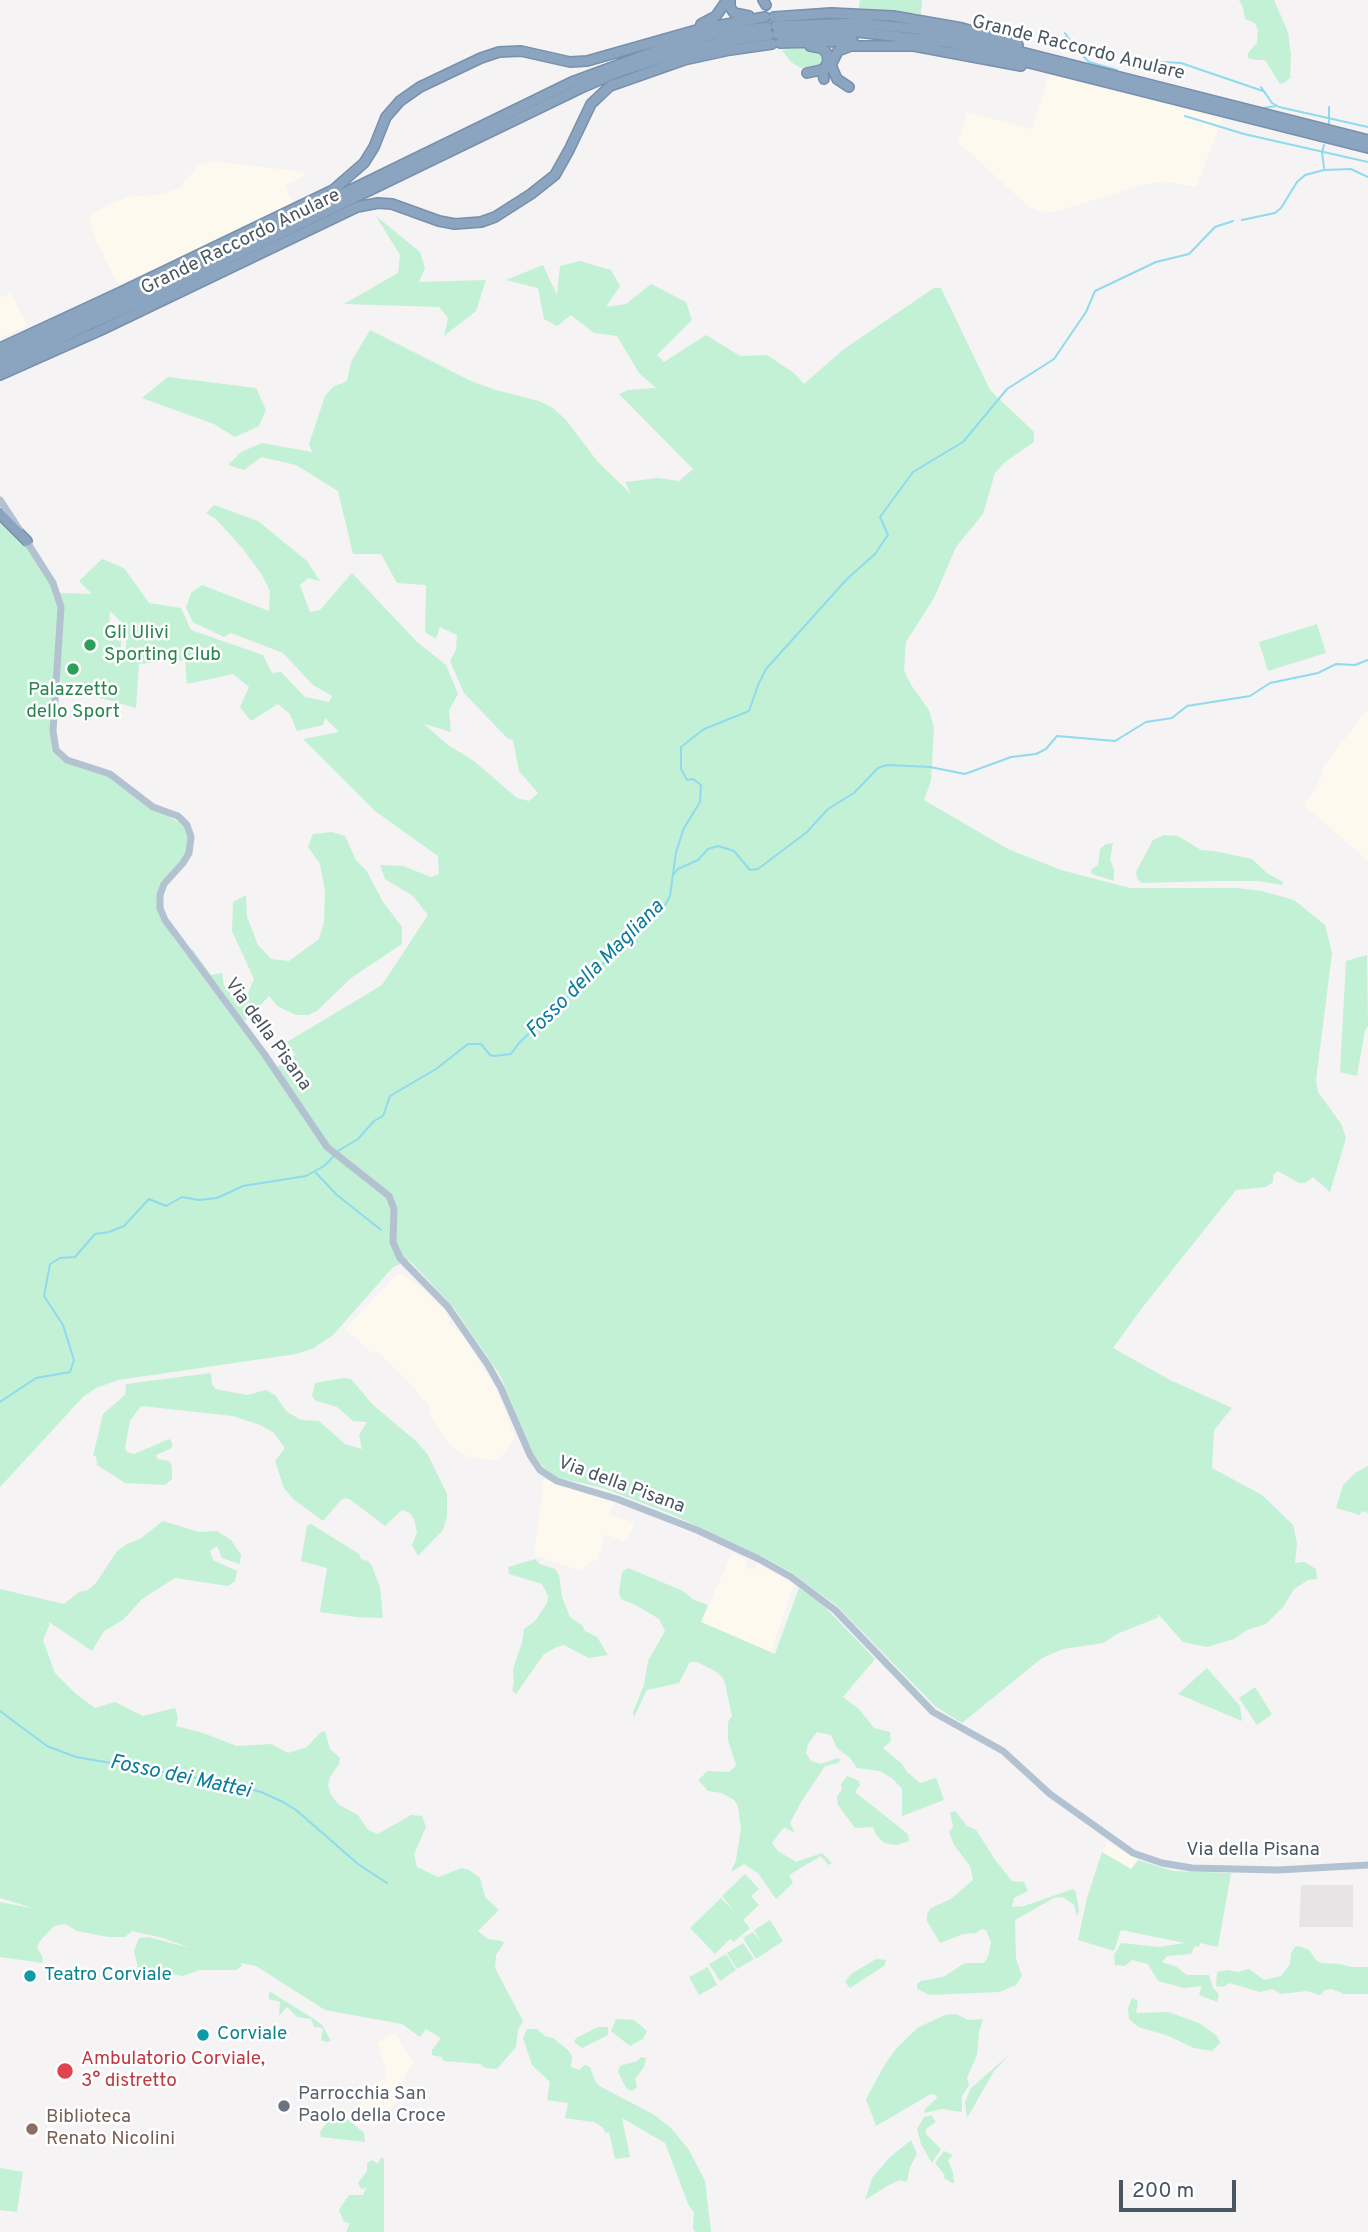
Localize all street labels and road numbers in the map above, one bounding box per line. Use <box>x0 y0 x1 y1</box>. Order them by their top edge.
street label: Grande Raccordo Anulare <box>969 12 1187 86</box>
street label: Grande Raccordo Anulare <box>138 185 344 301</box>
street label: Via della Pisana <box>219 974 315 1096</box>
street label: Via della Pisana <box>554 1452 688 1520</box>
street label: Via della Pisana <box>1186 1840 1320 1862</box>

